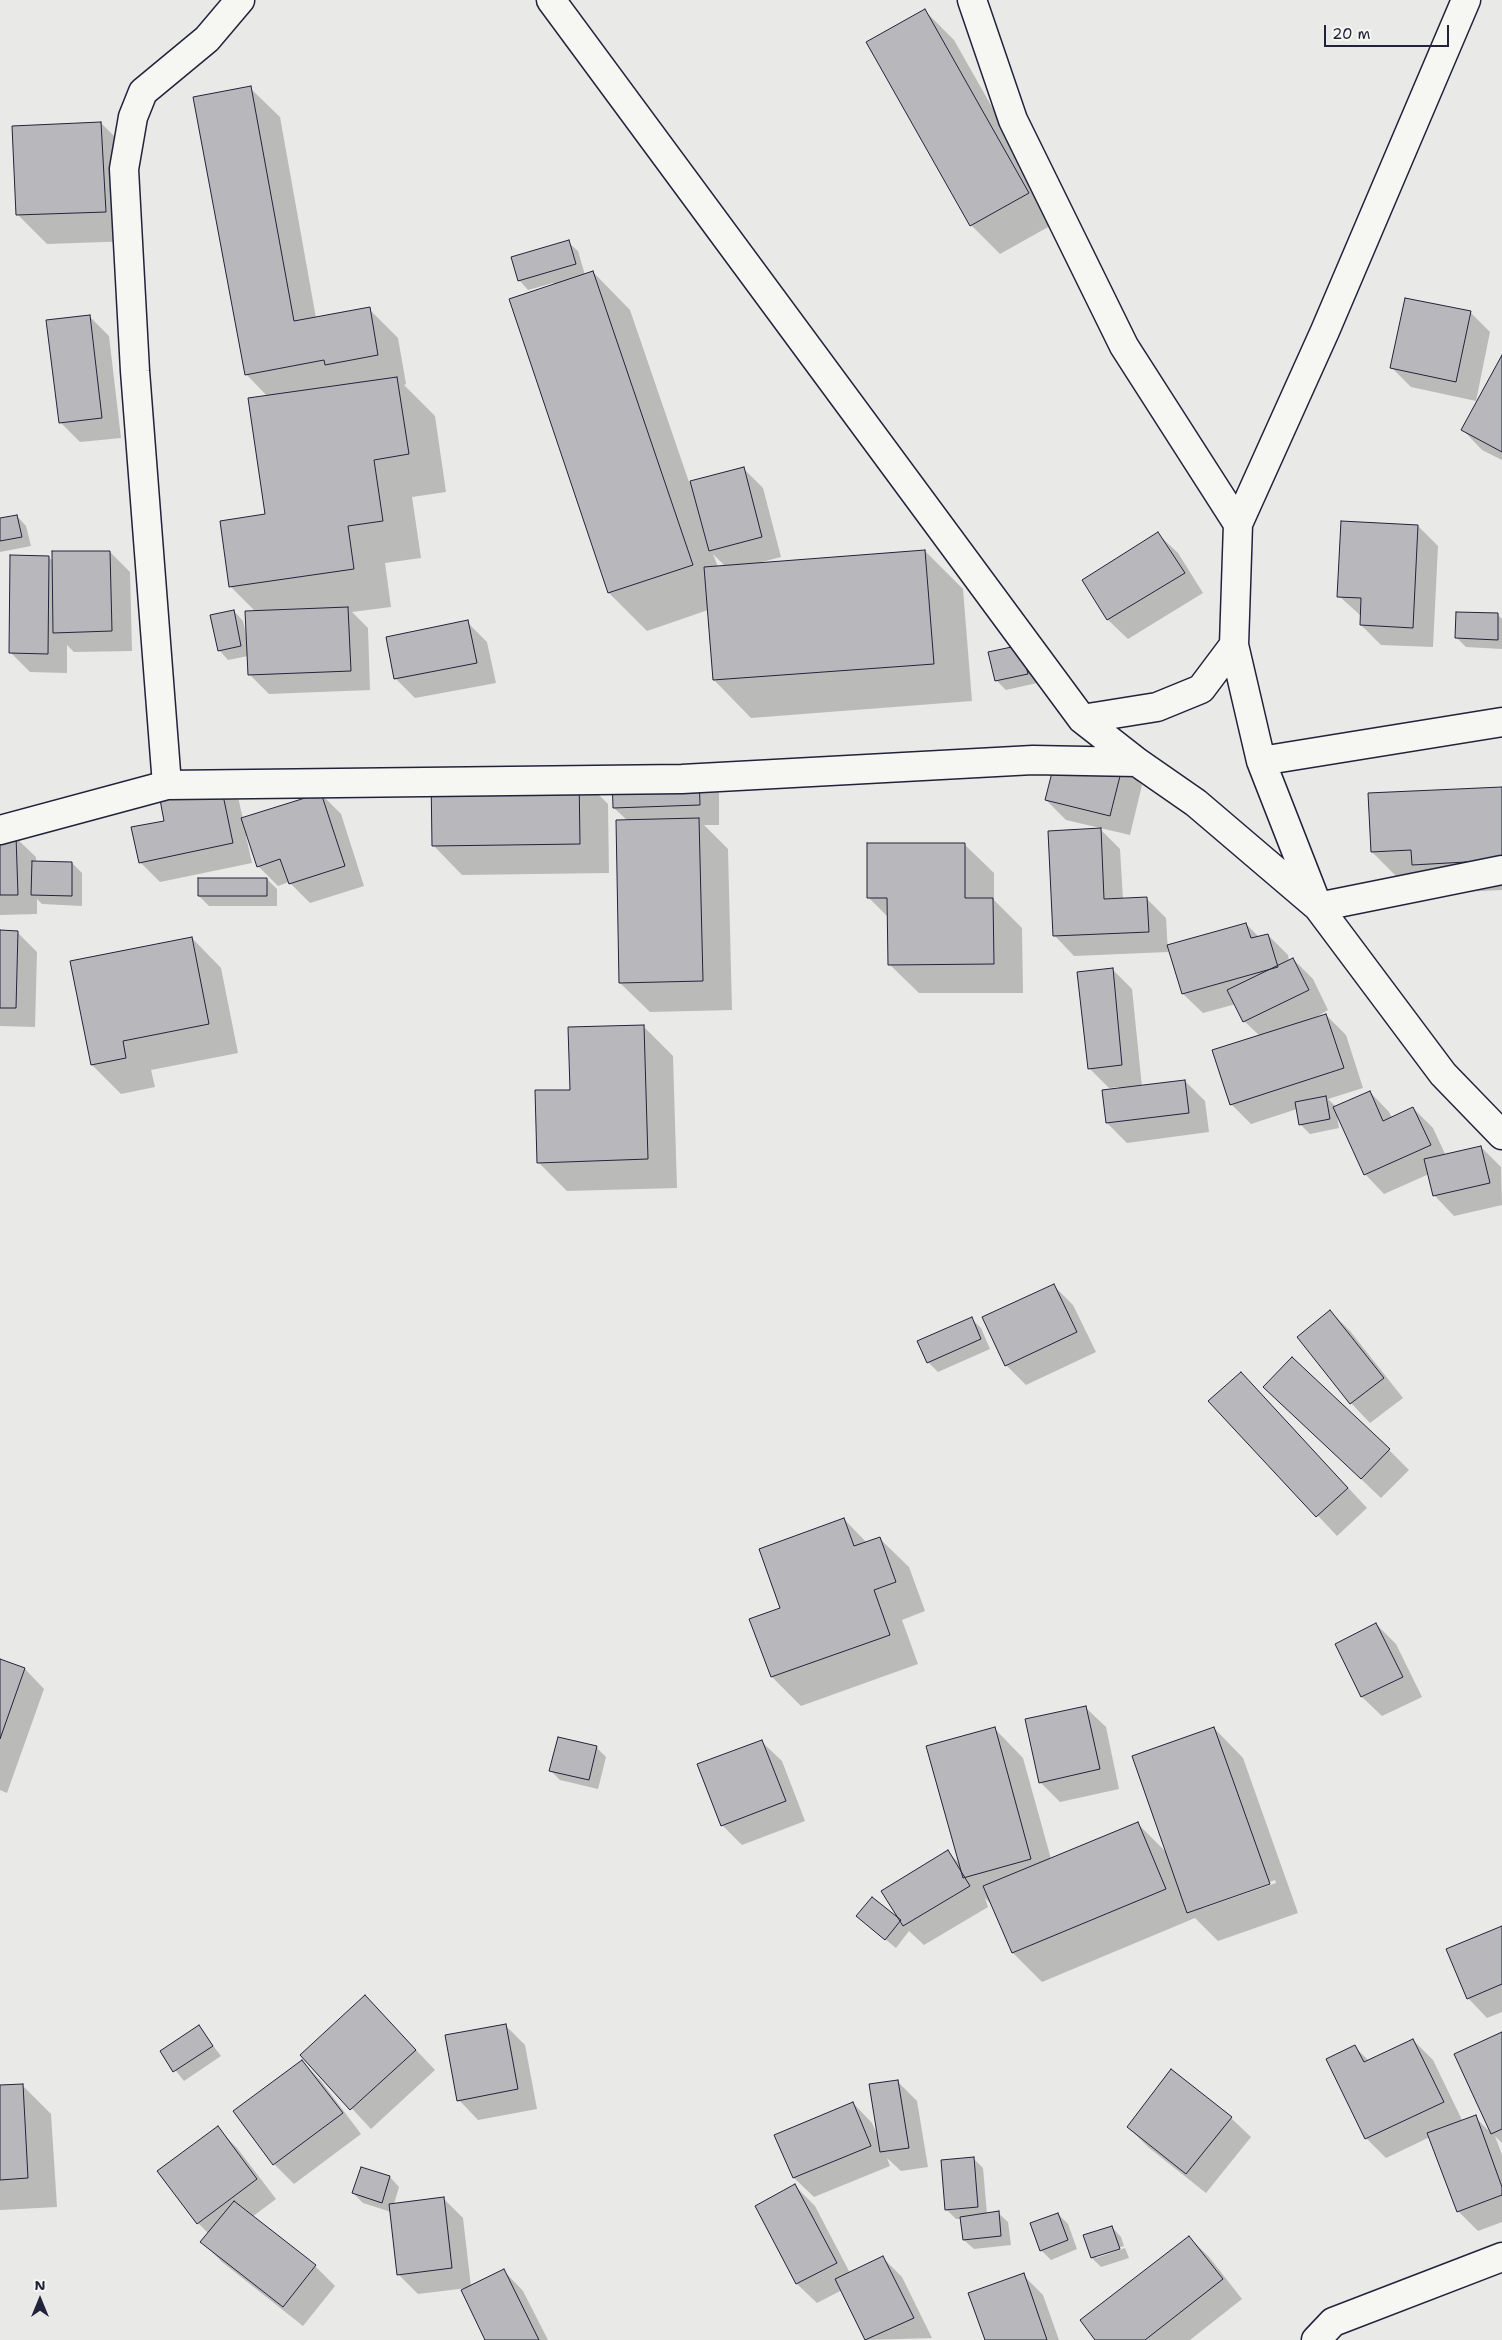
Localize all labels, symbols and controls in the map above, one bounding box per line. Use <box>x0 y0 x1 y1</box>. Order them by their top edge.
scale bar <box>1327 15 1452 47</box>
text: 20 m <box>1332 24 1371 44</box>
north arrow <box>15 2275 65 2325</box>
text: N <box>34 2276 46 2294</box>

